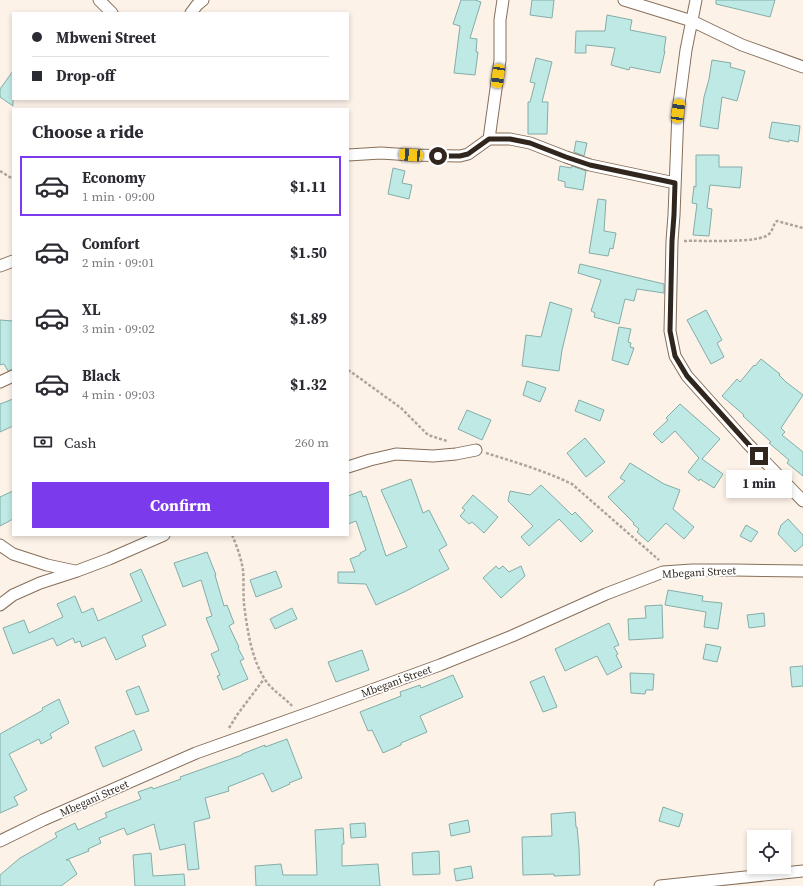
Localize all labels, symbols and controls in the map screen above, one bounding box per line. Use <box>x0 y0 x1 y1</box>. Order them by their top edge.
text: Mbweni Street <box>56 27 156 48</box>
car <box>490 63 506 89</box>
text: Drop-off <box>56 65 115 86</box>
car <box>670 98 686 124</box>
text: Choose a ride <box>32 119 144 144</box>
route start <box>429 147 447 165</box>
car <box>399 148 423 162</box>
text: Economy <box>82 167 146 188</box>
icon: car <box>34 168 70 204</box>
text: $1.11 <box>290 176 327 197</box>
text: 1 min · 09:00 <box>82 188 155 205</box>
text: Comfort <box>82 233 140 254</box>
icon: car <box>34 234 70 270</box>
text: $1.50 <box>290 242 327 263</box>
text: 2 min · 09:01 <box>82 254 155 271</box>
text: XL <box>82 299 101 320</box>
icon: car <box>34 300 70 336</box>
text: $1.89 <box>290 308 327 329</box>
text: 3 min · 09:02 <box>82 320 155 337</box>
text: Black <box>82 365 121 386</box>
icon: car <box>34 366 70 402</box>
text: $1.32 <box>290 374 327 395</box>
text: 4 min · 09:03 <box>82 386 155 403</box>
icon: cash <box>32 431 54 453</box>
text: Cash <box>64 432 96 453</box>
text: 260 m <box>295 434 329 451</box>
route end <box>750 447 768 465</box>
callout: 1 min <box>726 470 792 498</box>
text: 1 min <box>742 475 776 492</box>
button: Confirm <box>32 482 329 528</box>
street label: Mbegani Street <box>662 563 737 582</box>
street label: Mbegani Street <box>359 662 434 701</box>
street label: Mbegani Street <box>57 776 131 820</box>
map controls <box>747 830 791 874</box>
button: locate <box>747 830 791 874</box>

